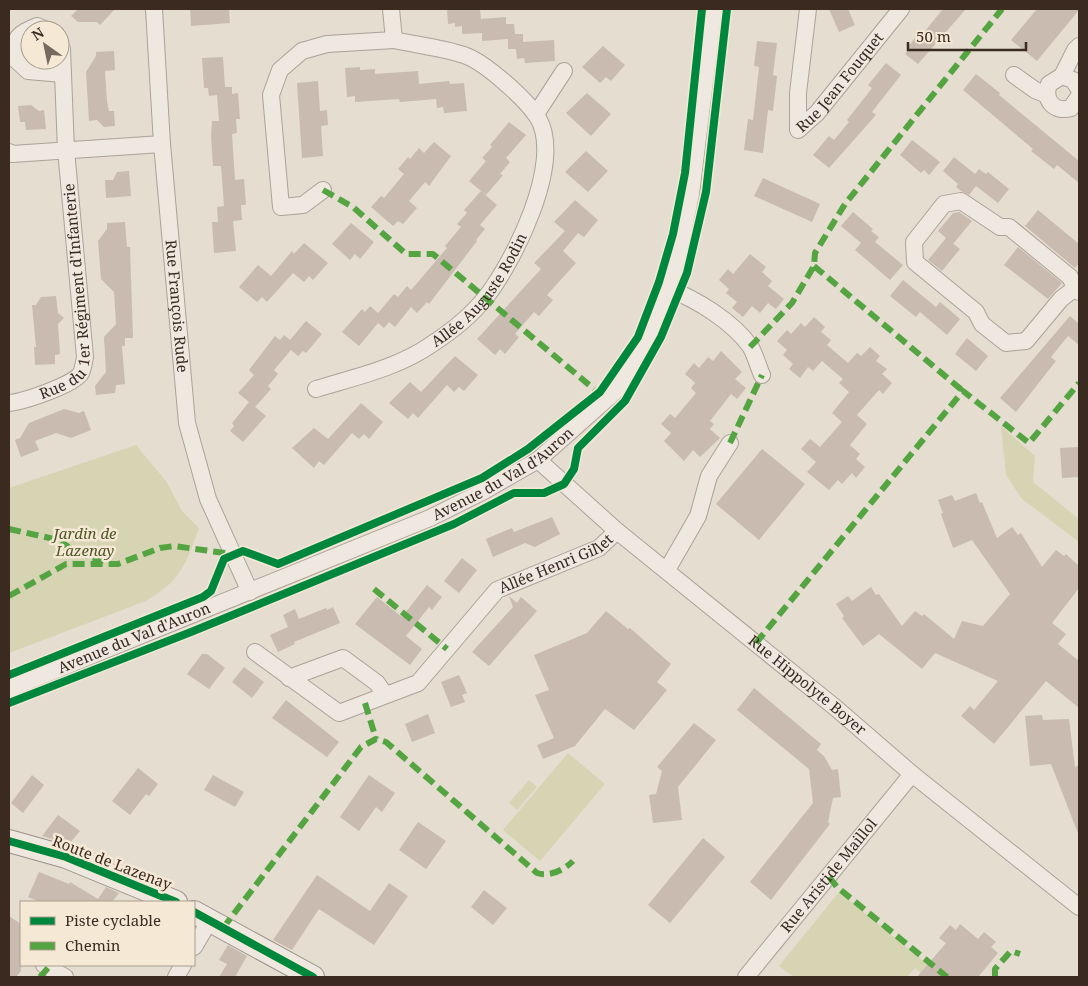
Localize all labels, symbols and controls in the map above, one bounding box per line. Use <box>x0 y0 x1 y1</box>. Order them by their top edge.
north arrow <box>20 20 70 70</box>
scale bar <box>908 20 1026 52</box>
text: N <box>28 23 47 45</box>
text: 50 m <box>916 26 951 46</box>
street label: Rue Jean Fouquet <box>791 28 887 136</box>
street label: Rue du 1er Régiment d'Infanterie <box>36 183 94 403</box>
street label: Allée Auguste Rodin <box>427 229 531 351</box>
street label: Rue François Rude <box>162 239 193 373</box>
street label: Avenue du Val d'Auron <box>429 422 577 524</box>
park label: Jardin de Lazenay <box>51 523 117 560</box>
street label: Allée Henri Gillet <box>496 529 617 597</box>
street label: Avenue du Val d'Auron <box>54 597 213 677</box>
street label: Rue Hippolyte Boyer <box>744 630 871 739</box>
street label: Rue Aristide Maillol <box>776 813 881 936</box>
street label: Route de Lazenay <box>50 830 175 894</box>
legend <box>20 901 195 966</box>
text: Piste cyclable <box>65 910 161 930</box>
text: Chemin <box>65 935 121 955</box>

